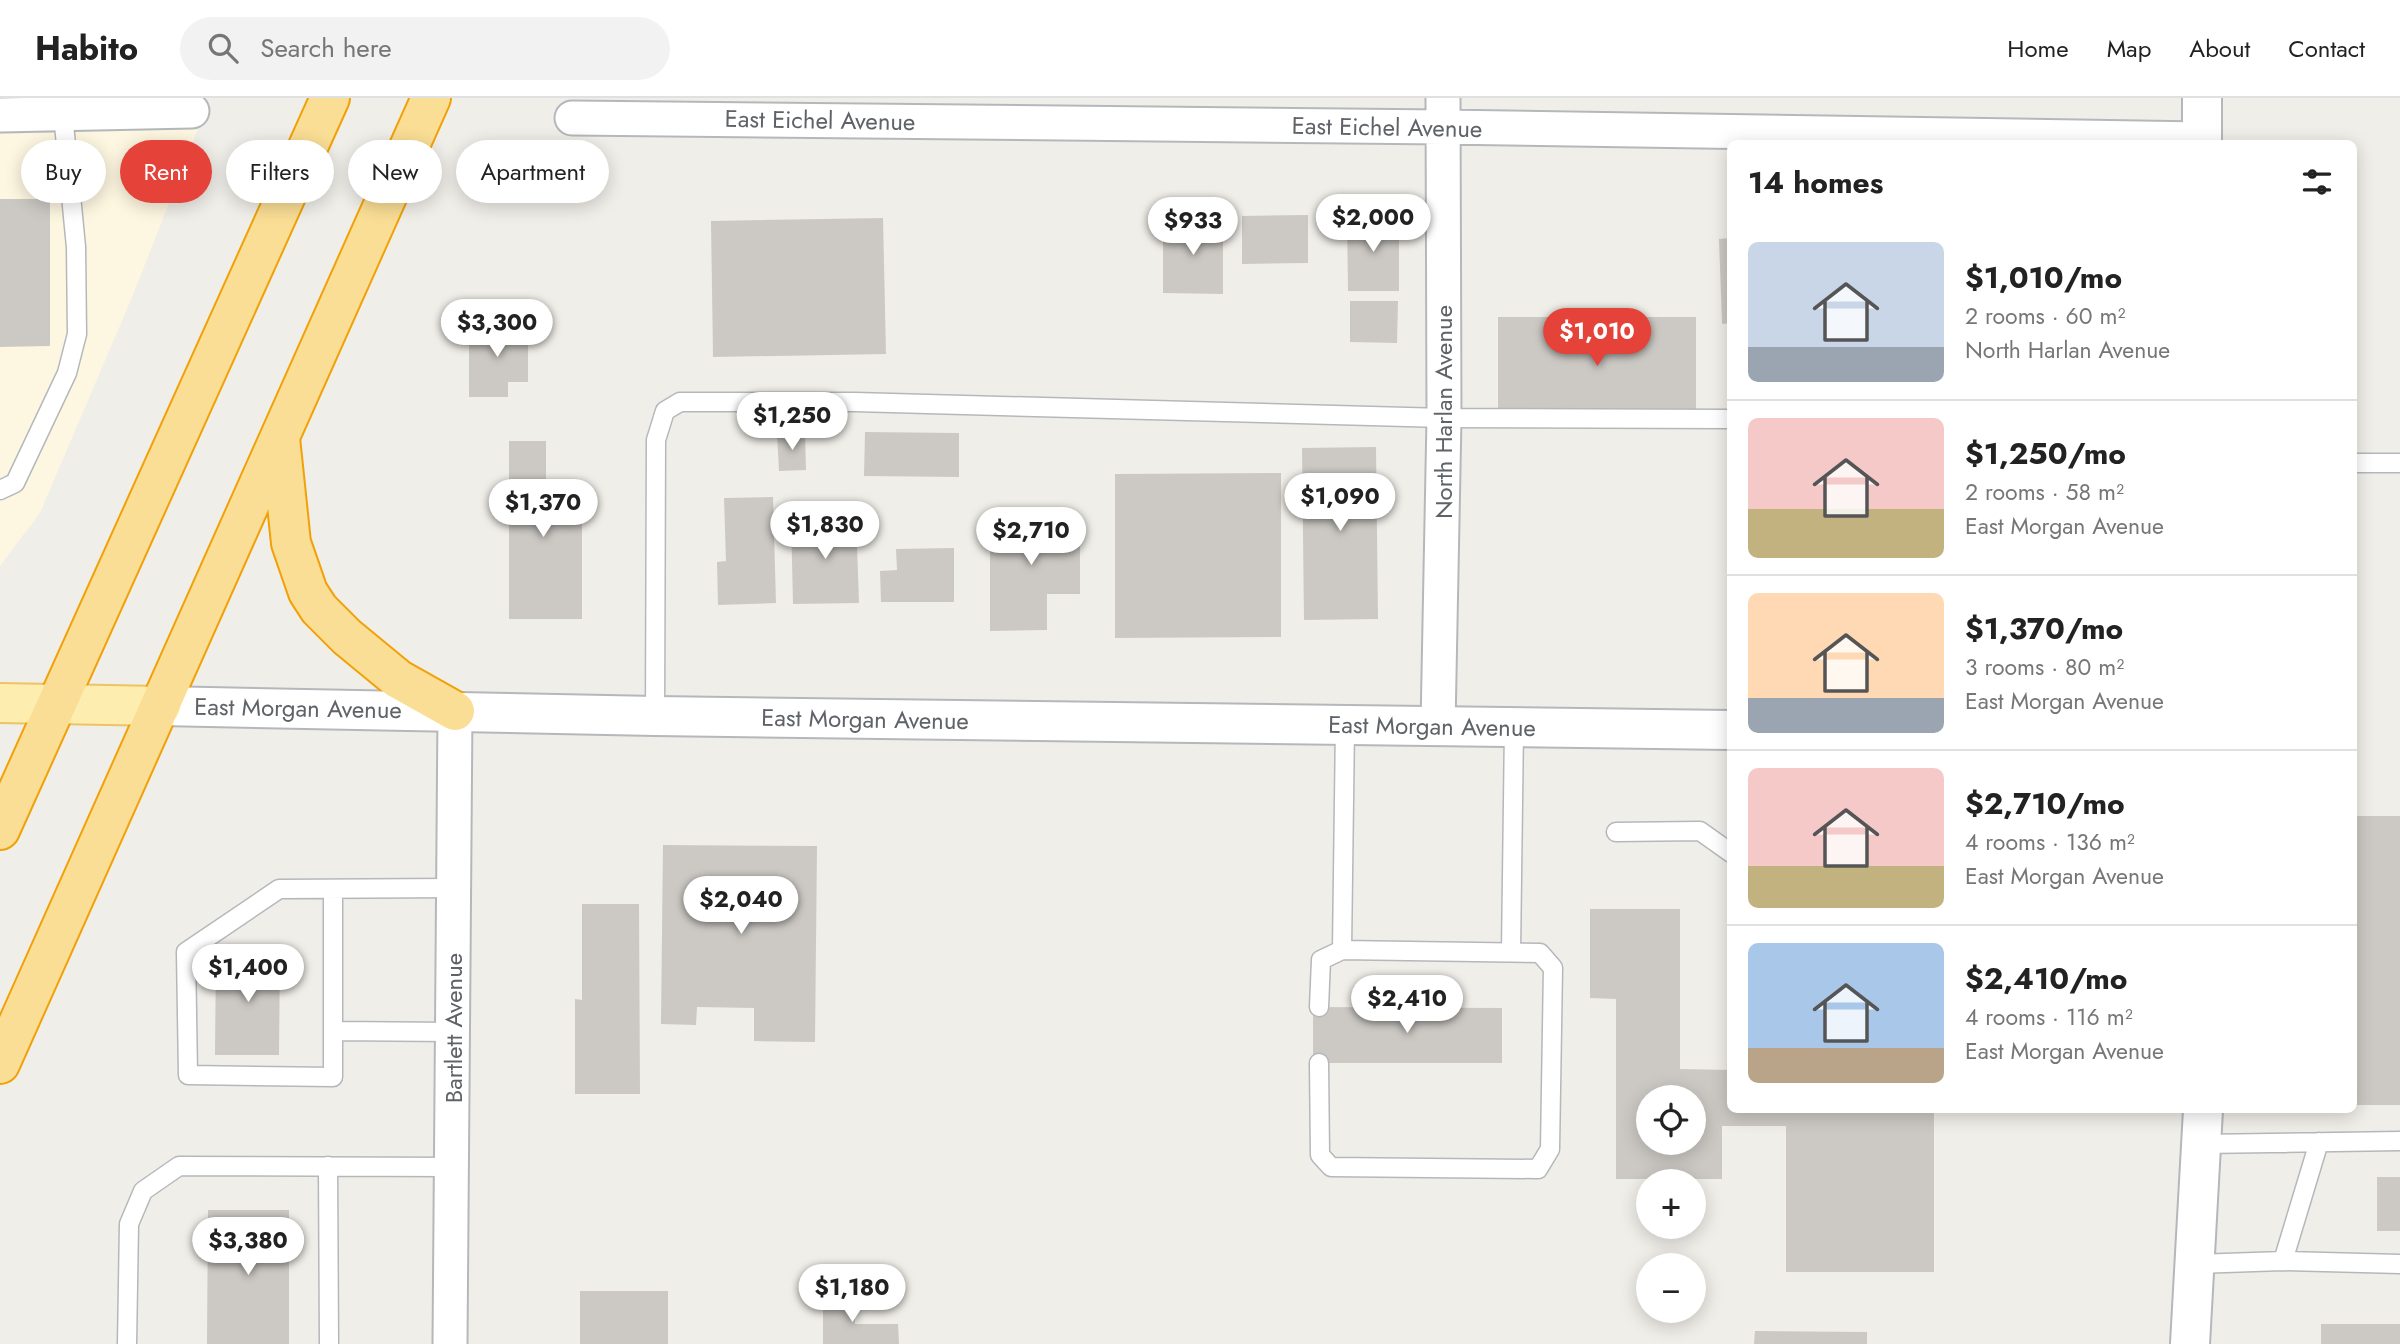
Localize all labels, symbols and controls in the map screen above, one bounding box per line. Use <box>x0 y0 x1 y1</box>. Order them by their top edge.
search box <box>180 17 670 80</box>
text: Habito <box>35 25 138 72</box>
icon: search <box>204 29 242 67</box>
text: Search here <box>260 29 392 67</box>
text: Home <box>2007 31 2069 66</box>
text: Map <box>2107 31 2151 66</box>
text: About <box>2189 31 2250 66</box>
text: Contact <box>2288 31 2365 66</box>
street label: East Eichel Avenue <box>724 101 916 139</box>
street label: East Eichel Avenue <box>1291 108 1483 146</box>
chip: Buy <box>21 140 106 203</box>
chip: Rent <box>120 140 212 203</box>
chip: Filters <box>226 140 334 203</box>
chip: New <box>348 140 442 203</box>
chip: Apartment <box>456 140 609 203</box>
text: 14 homes <box>1748 161 1883 204</box>
icon: filters <box>2298 163 2336 201</box>
pin: $2,000 <box>1316 194 1430 254</box>
pin: $933 <box>1152 198 1234 257</box>
text: $2,000 <box>1332 200 1414 234</box>
text: $933 <box>1164 203 1222 237</box>
text: $1,010/mo <box>1965 256 2122 299</box>
icon: home <box>1804 270 1888 354</box>
text: 2 rooms · 60 m² <box>1965 299 2125 333</box>
pin: $3,300 <box>440 300 554 359</box>
text: $3,300 <box>457 305 537 339</box>
street label: North Harlan Avenue <box>1426 305 1461 519</box>
pin: $1,010 <box>1540 308 1654 368</box>
text: $1,010 <box>1559 314 1635 348</box>
text: North Harlan Avenue <box>1965 333 2170 367</box>
pin: $1,250 <box>735 392 849 452</box>
text: $1,250 <box>753 398 831 432</box>
text: $1,250/mo <box>1965 432 2126 475</box>
icon: home <box>1804 446 1888 530</box>
pin: $1,090 <box>1283 474 1397 533</box>
text: 2 rooms · 58 m² <box>1965 475 2124 509</box>
text: $1,090 <box>1300 479 1380 513</box>
pin: $1,370 <box>486 480 600 539</box>
text: $1,370 <box>505 485 581 519</box>
pin: $1,830 <box>768 502 882 561</box>
text: $1,830 <box>786 507 864 541</box>
pin: $2,710 <box>974 508 1088 567</box>
text: East Morgan Avenue <box>1965 509 2164 543</box>
text: $2,710 <box>992 513 1070 547</box>
text: $1,370/mo <box>1965 607 2123 650</box>
icon: home <box>1804 621 1888 705</box>
text: 3 rooms · 80 m² <box>1965 650 2124 684</box>
text: East Morgan Avenue <box>1965 684 2164 718</box>
street label: East Morgan Avenue <box>194 689 402 727</box>
street label: East Morgan Avenue <box>761 700 969 738</box>
street label: East Morgan Avenue <box>1328 707 1536 745</box>
text: $2,710/mo <box>1965 782 2125 825</box>
icon: home <box>1804 796 1888 880</box>
text: 4 rooms · 136 m² <box>1965 825 2135 859</box>
text: East Morgan Avenue <box>1965 859 2164 893</box>
pin: $2,040 <box>684 876 798 936</box>
text: $2,040 <box>699 882 783 916</box>
pin: $1,400 <box>191 944 305 1004</box>
text: $1,400 <box>208 950 288 984</box>
street label: Bartlett Avenue <box>436 953 471 1103</box>
text: $2,410/mo <box>1965 957 2128 1000</box>
icon: home <box>1804 971 1888 1055</box>
pin: $2,410 <box>1350 976 1464 1035</box>
text: $2,410 <box>1367 981 1447 1015</box>
text: 4 rooms · 116 m² <box>1965 1000 2133 1034</box>
text: East Morgan Avenue <box>1965 1034 2164 1068</box>
map controls <box>1636 1085 1706 1323</box>
button: locate <box>1636 1085 1706 1155</box>
button: + <box>1636 1169 1706 1239</box>
pin: $3,380 <box>191 1218 305 1277</box>
text: $3,380 <box>208 1223 288 1257</box>
button: − <box>1636 1253 1706 1323</box>
pin: $1,180 <box>795 1264 909 1324</box>
text: $1,180 <box>815 1270 889 1304</box>

